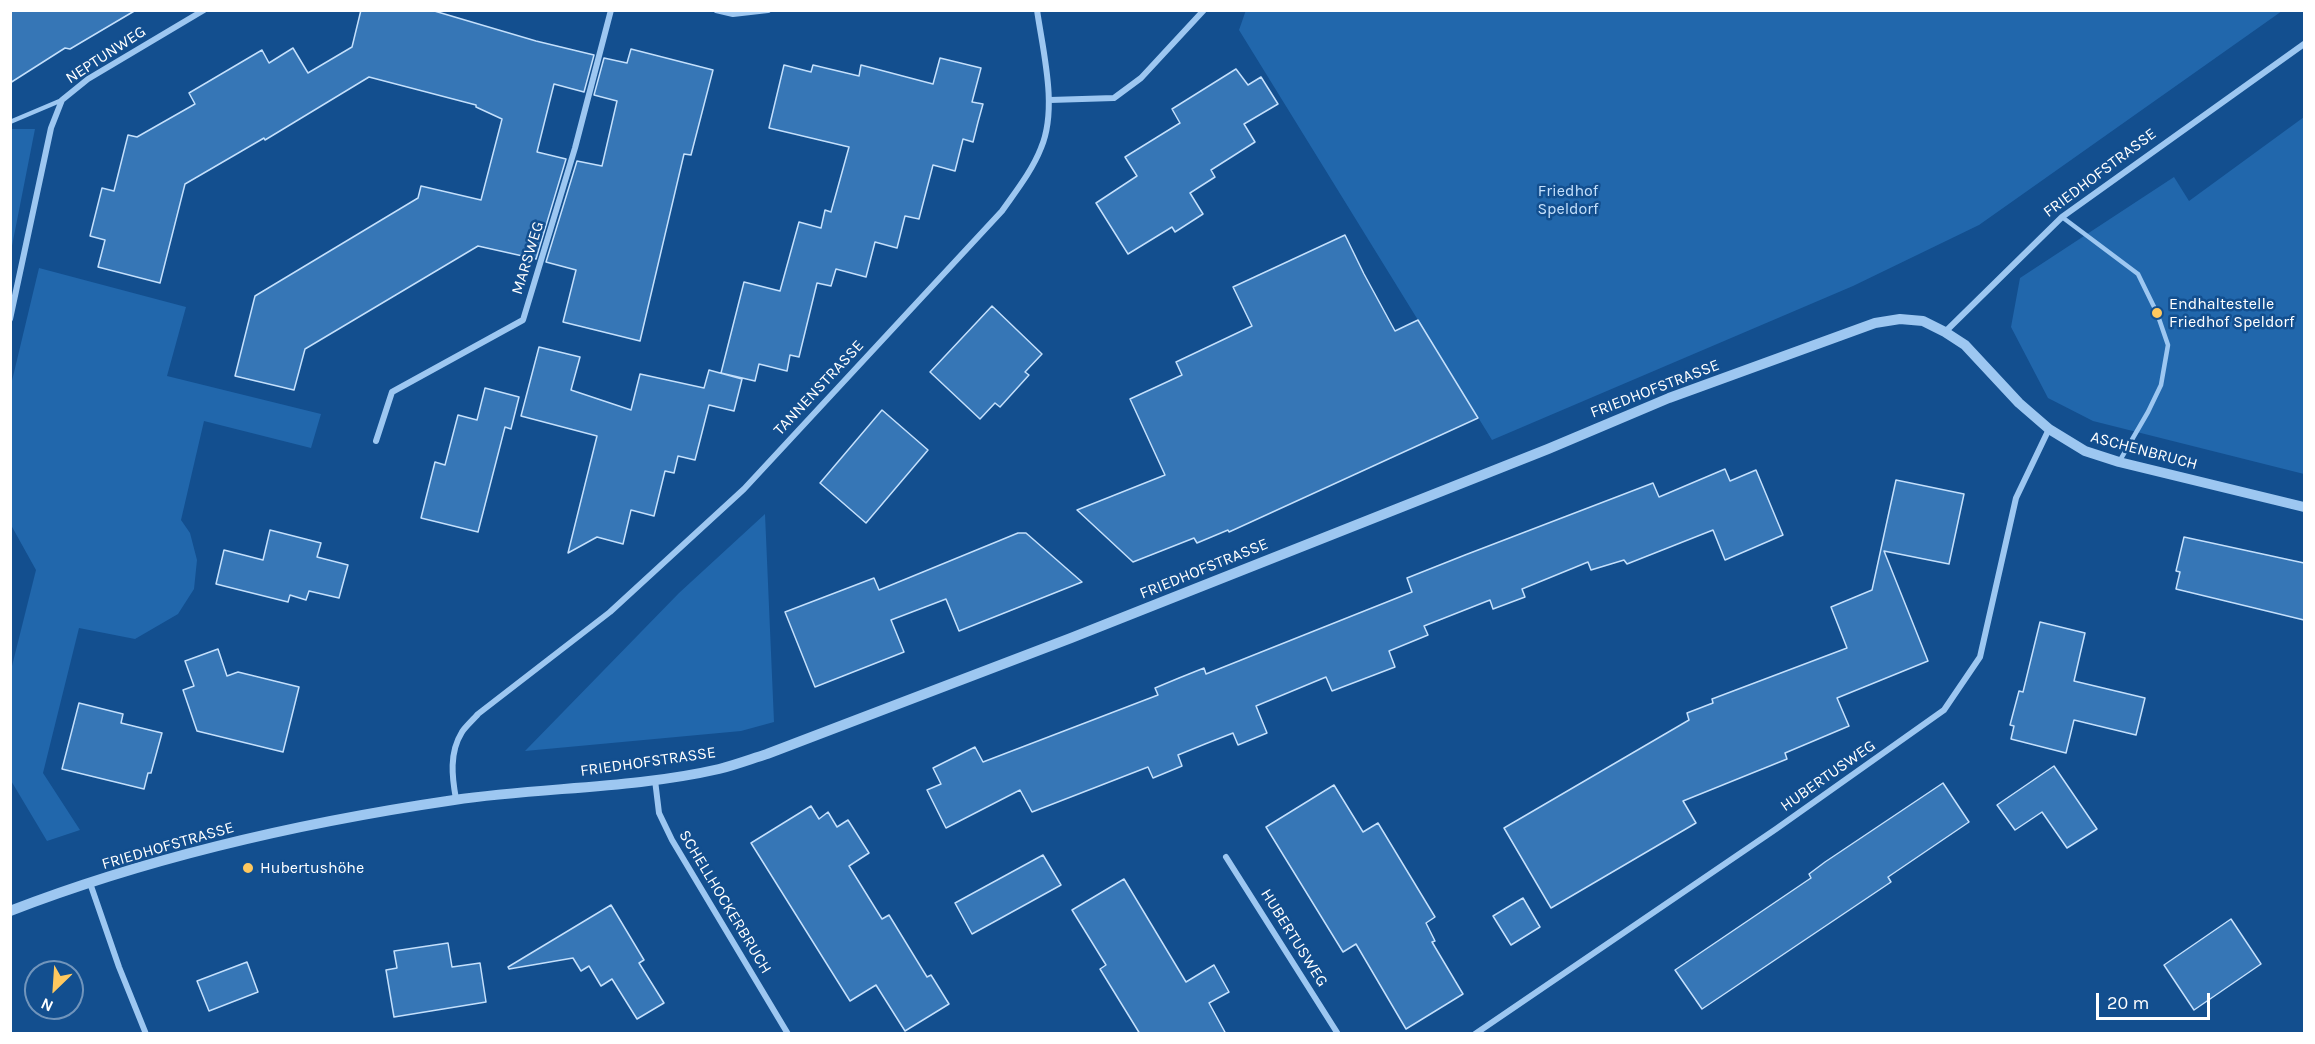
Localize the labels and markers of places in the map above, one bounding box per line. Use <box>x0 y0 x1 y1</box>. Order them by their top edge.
place label: Endhaltestelle Friedhof Speldorf <box>2169 294 2295 332</box>
marker: Endhaltestelle Friedhof Speldorf <box>2150 306 2164 320</box>
place label: Hubertushöhe <box>260 858 364 878</box>
marker: Hubertushöhe <box>241 861 255 875</box>

